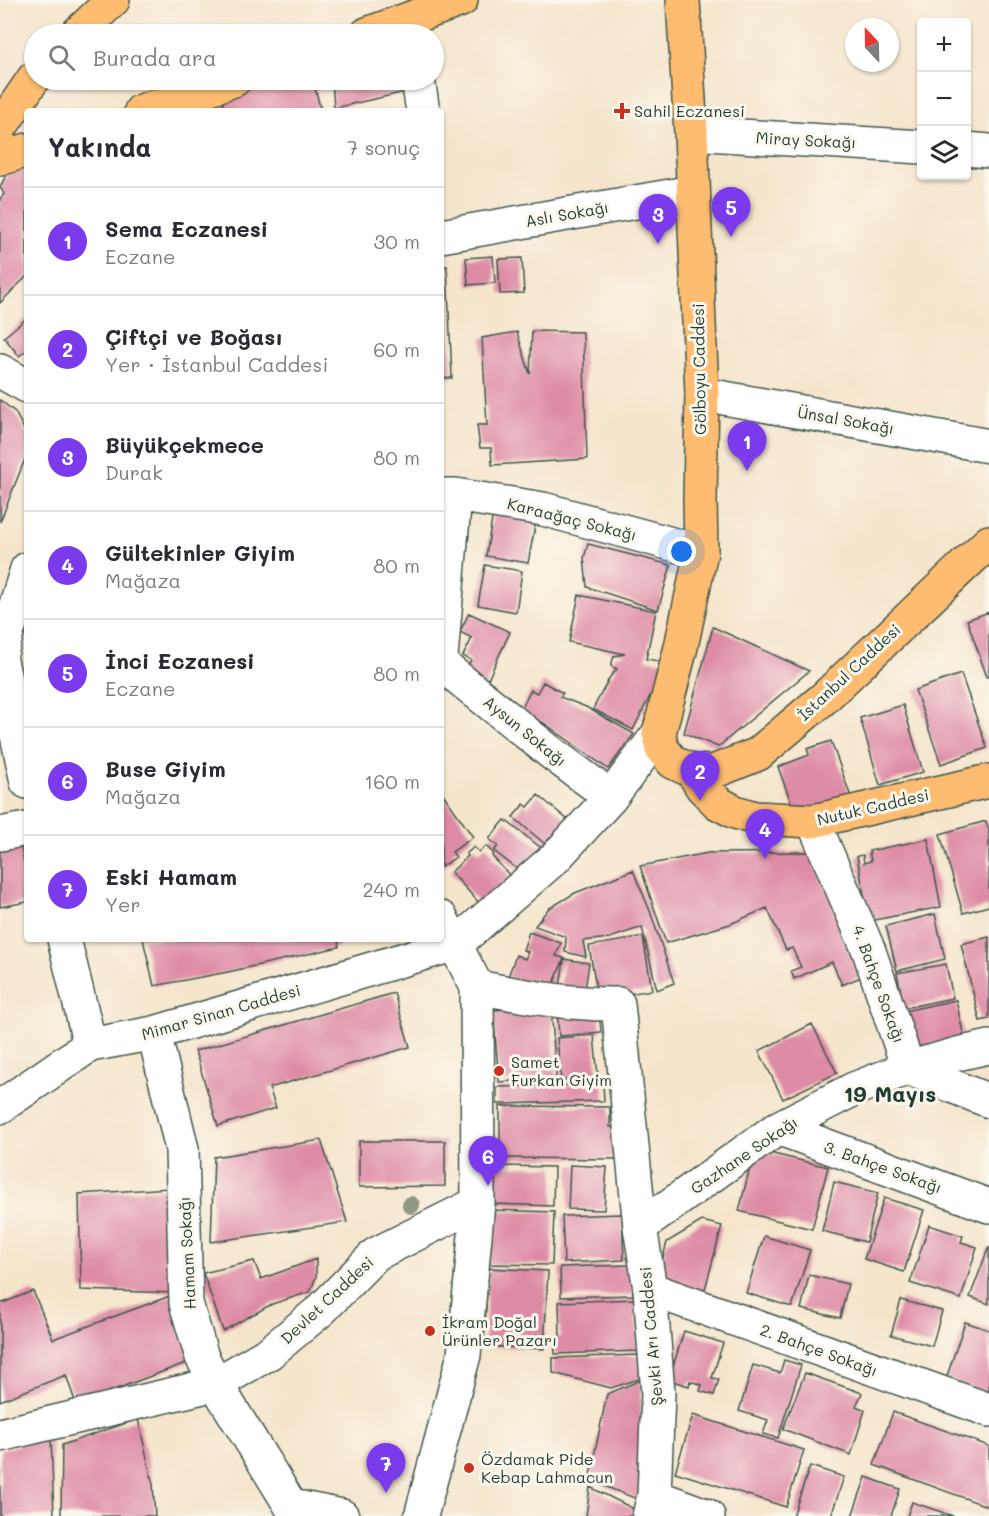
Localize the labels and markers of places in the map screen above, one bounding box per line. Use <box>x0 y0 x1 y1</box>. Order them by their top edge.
place label: Sahil Eczanesi <box>634 100 745 121</box>
marker: Sahil Eczanesi <box>615 104 629 118</box>
pin: 5 <box>712 188 750 237</box>
pin: 3 <box>638 194 678 244</box>
pin: 1 <box>728 422 766 471</box>
pin: 2 <box>680 752 720 801</box>
pin: 4 <box>746 810 784 859</box>
place label: Samet Furkan Giyim <box>511 1051 612 1090</box>
marker: Samet Furkan Giyim <box>492 1064 506 1078</box>
pin: 6 <box>468 1136 508 1186</box>
place label: İkram Doğal Ürünler Pazarı <box>442 1311 557 1350</box>
marker: İkram Doğal Ürünler Pazarı <box>423 1324 437 1338</box>
pin: 7 <box>366 1444 406 1493</box>
place label: Özdamak Pide Kebap Lahmacun <box>481 1448 613 1487</box>
marker: Özdamak Pide Kebap Lahmacun <box>462 1461 476 1475</box>

